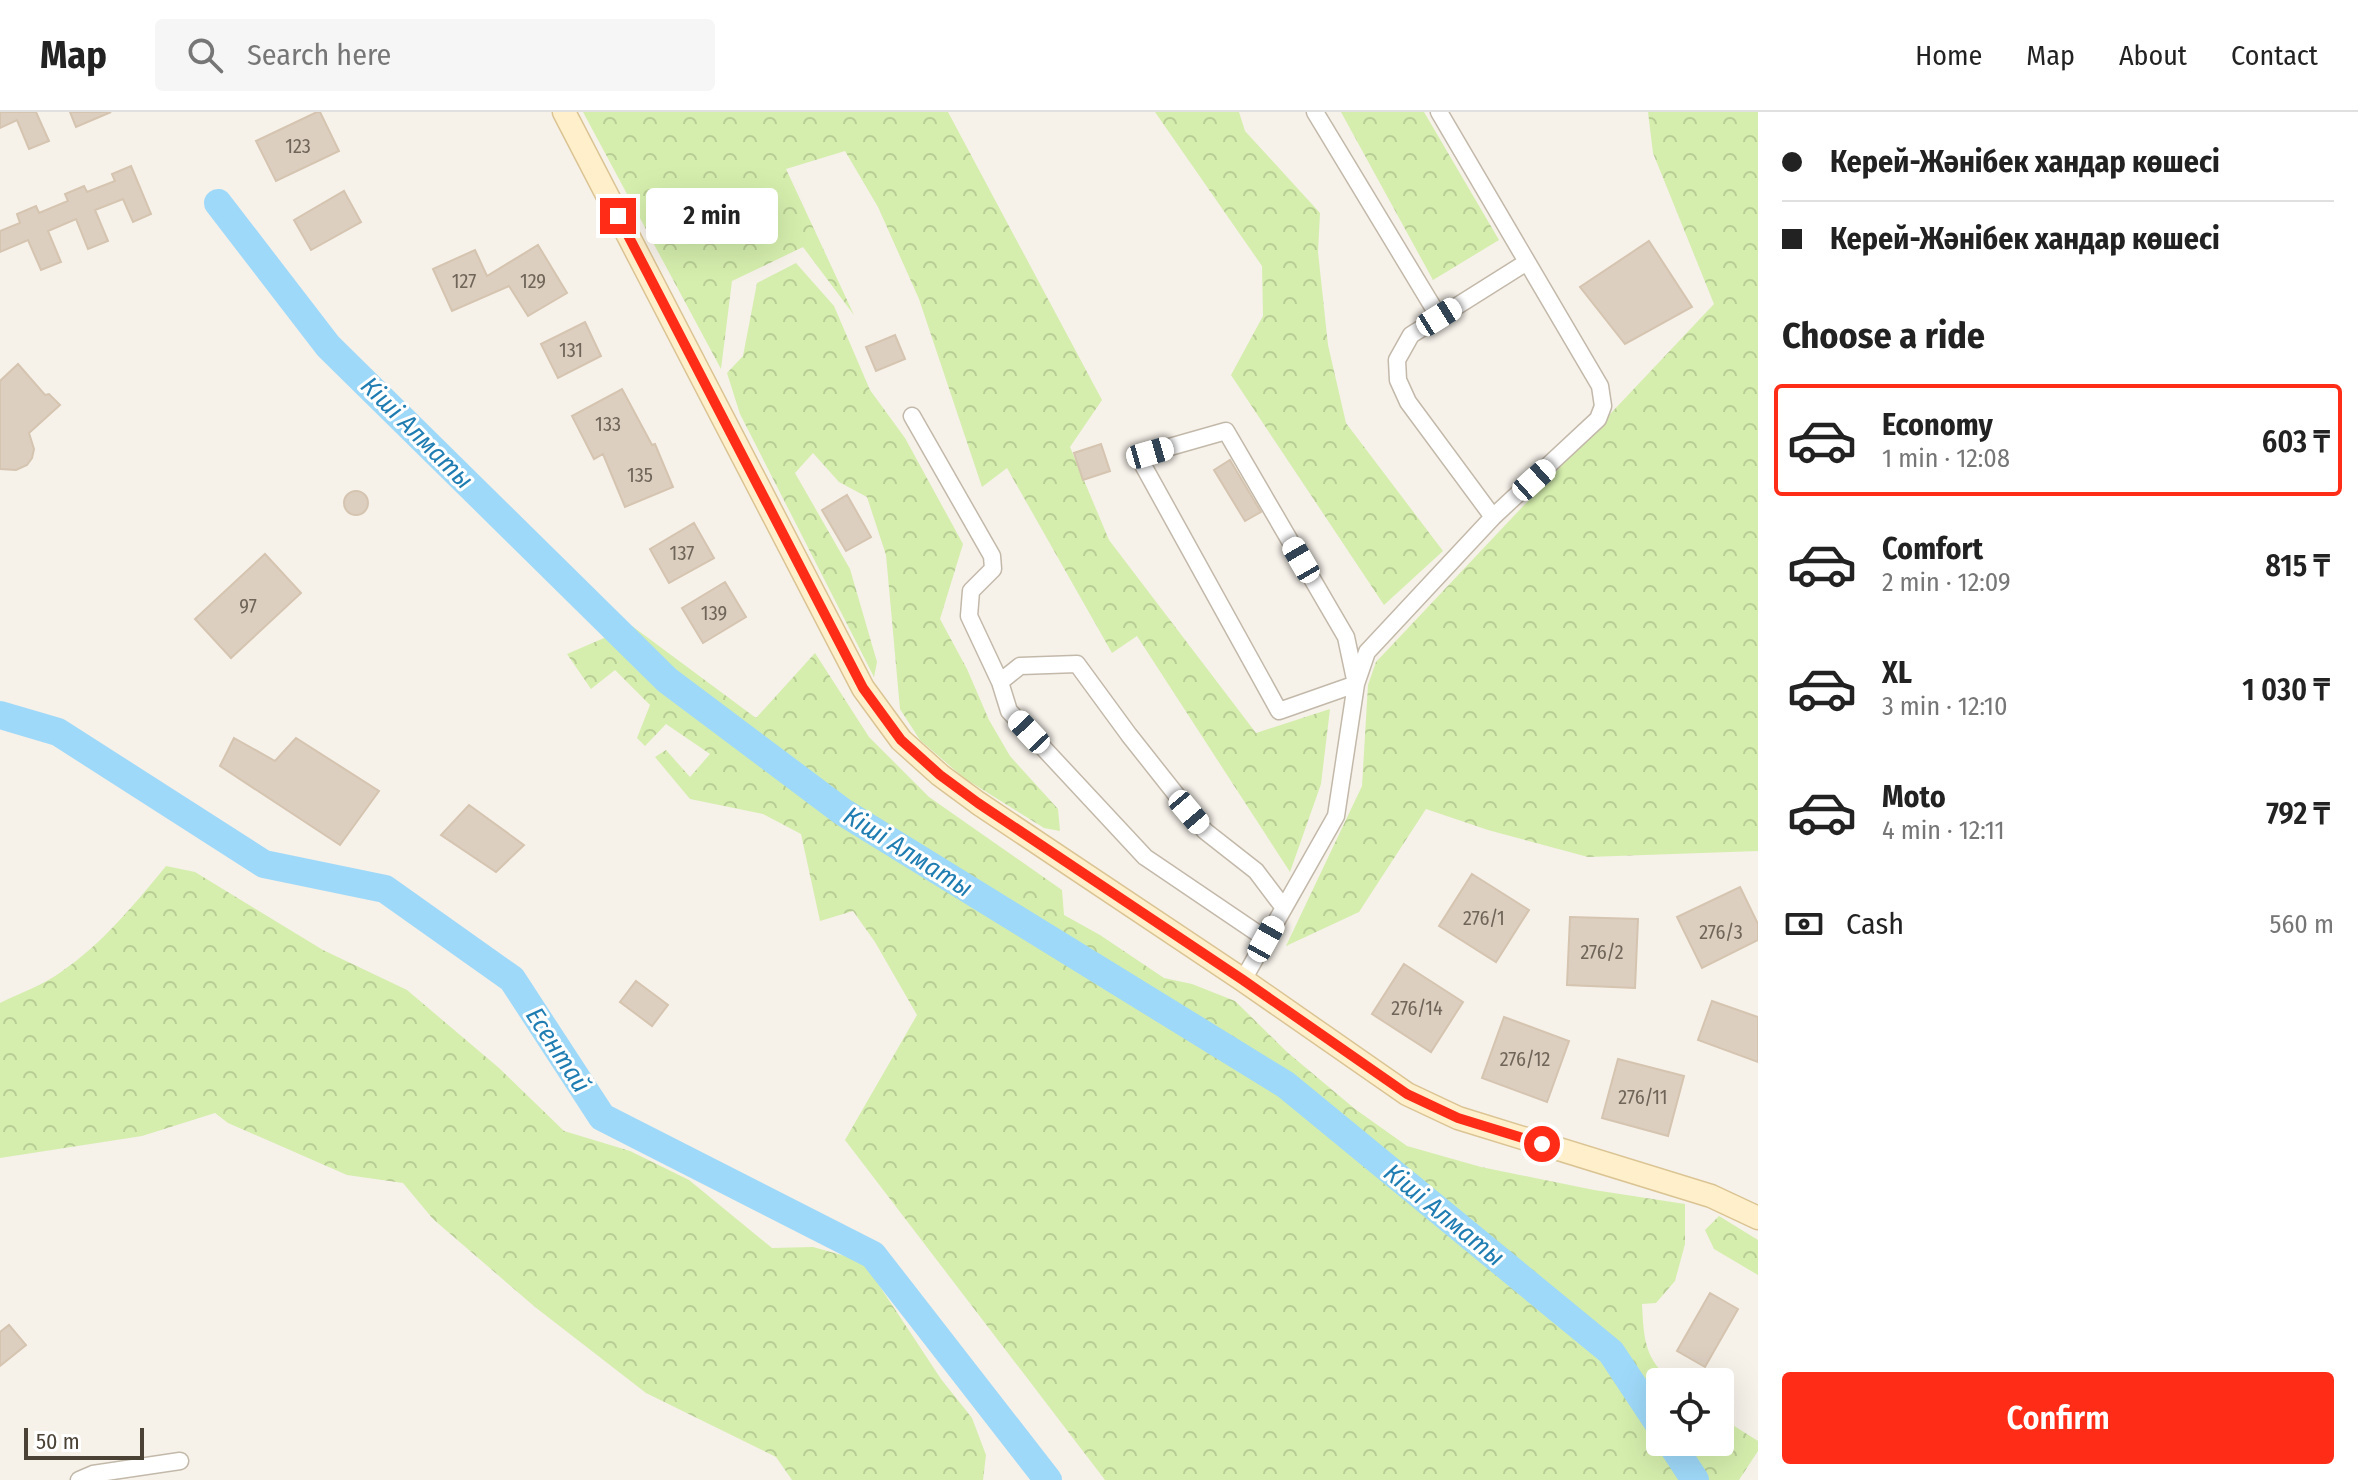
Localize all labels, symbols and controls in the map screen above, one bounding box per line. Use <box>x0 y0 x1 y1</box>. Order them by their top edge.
search box <box>155 19 715 91</box>
text: Map <box>40 32 107 78</box>
icon: search <box>183 33 227 77</box>
text: Search here <box>247 37 391 73</box>
text: Home <box>1915 39 1982 72</box>
text: Map <box>2026 39 2075 72</box>
text: About <box>2119 39 2187 72</box>
text: Contact <box>2231 39 2318 72</box>
house number: 123 <box>285 134 311 158</box>
text: Керей-Жәнібек хандар көшесі <box>1830 144 2220 180</box>
callout: 2 min <box>646 188 778 244</box>
route end <box>600 198 636 234</box>
text: 2 min <box>683 200 741 231</box>
text: Керей-Жәнібек хандар көшесі <box>1830 221 2220 257</box>
house number: 127 <box>452 269 476 293</box>
house number: 129 <box>520 269 546 293</box>
car <box>1412 294 1466 340</box>
text: Choose a ride <box>1782 314 1985 358</box>
house number: 131 <box>559 338 583 362</box>
water label: Кіші Алматы <box>354 370 480 496</box>
icon: car <box>1786 404 1858 476</box>
text: Economy <box>1882 407 1993 443</box>
house number: 133 <box>595 412 621 436</box>
text: 603 ₸ <box>2262 424 2330 460</box>
car <box>1124 435 1176 471</box>
text: 1 min · 12:08 <box>1882 443 2010 474</box>
car <box>1508 455 1560 505</box>
house number: 135 <box>627 463 653 487</box>
icon: car <box>1786 528 1858 600</box>
text: Comfort <box>1882 531 1983 567</box>
car <box>1279 533 1323 587</box>
house number: 137 <box>670 541 694 565</box>
text: 815 ₸ <box>2265 548 2330 584</box>
text: 2 min · 12:09 <box>1882 567 2011 598</box>
house number: 97 <box>239 594 257 618</box>
house number: 139 <box>701 601 727 625</box>
icon: car <box>1786 652 1858 724</box>
text: XL <box>1882 655 1912 691</box>
text: 1 030 ₸ <box>2242 672 2330 708</box>
text: 3 min · 12:10 <box>1882 691 2008 722</box>
car <box>1004 706 1054 758</box>
icon: car <box>1786 776 1858 848</box>
text: Moto <box>1882 779 1946 815</box>
car <box>1164 786 1214 838</box>
text: 792 ₸ <box>2266 796 2330 832</box>
water label: Кіші Алматы <box>838 800 978 904</box>
text: 4 min · 12:11 <box>1882 815 2005 846</box>
icon: cash <box>1782 902 1826 946</box>
house number: 276/1 <box>1463 906 1505 930</box>
text: Cash <box>1846 906 1904 942</box>
text: 560 m <box>2270 909 2334 940</box>
car <box>1244 912 1288 966</box>
house number: 276/3 <box>1699 920 1743 944</box>
house number: 276/2 <box>1580 940 1624 964</box>
house number: 276/14 <box>1391 996 1443 1020</box>
water label: Есентай <box>519 1002 597 1098</box>
house number: 276/12 <box>1500 1047 1550 1071</box>
house number: 276/11 <box>1618 1085 1668 1109</box>
route start <box>1524 1126 1560 1162</box>
water label: Кіші Алматы <box>1378 1157 1510 1273</box>
map controls <box>1646 1368 1734 1456</box>
button: locate <box>1646 1368 1734 1456</box>
button: Confirm <box>1782 1372 2334 1464</box>
scale bar <box>24 1424 144 1460</box>
text: 50 m <box>36 1428 80 1455</box>

